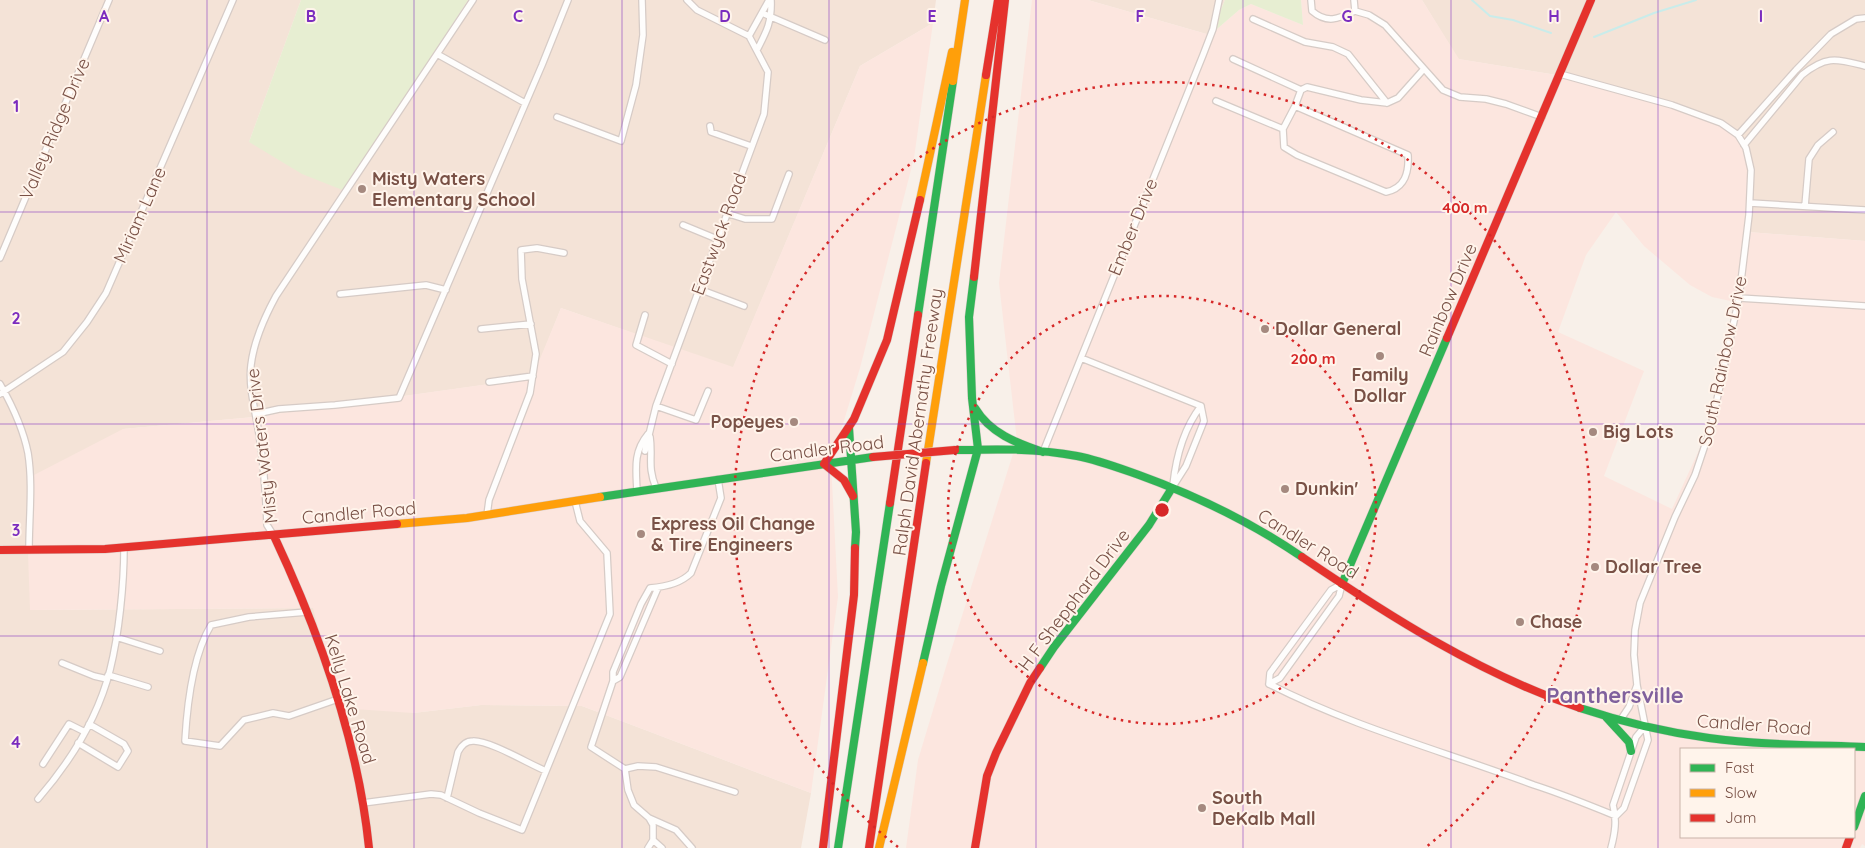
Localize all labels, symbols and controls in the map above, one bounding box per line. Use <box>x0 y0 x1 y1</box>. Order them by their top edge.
text: A <box>99 6 110 26</box>
text: B <box>306 6 316 26</box>
text: C <box>513 6 523 26</box>
text: D <box>719 6 731 26</box>
text: E <box>927 6 937 26</box>
text: F <box>1136 6 1145 26</box>
text: G <box>1341 6 1353 26</box>
text: H <box>1548 6 1560 26</box>
text: I <box>1759 6 1763 26</box>
street label: Valley Ridge Drive <box>14 54 95 203</box>
text: 1 <box>13 96 19 116</box>
street label: Miriam Lane <box>108 163 171 266</box>
place label: Misty Waters Elementary School <box>372 167 536 211</box>
street label: Eastwyck Road <box>686 169 751 298</box>
street label: Ember Drive <box>1103 175 1162 279</box>
marker: Misty Waters Elementary School <box>356 183 368 195</box>
text: 400 m <box>1442 198 1488 217</box>
street label: Rainbow Drive <box>1413 240 1482 360</box>
street label: South Rainbow Drive <box>1693 274 1752 448</box>
street label: Ralph David Abernathy Freeway <box>887 287 948 557</box>
text: 2 <box>11 308 21 328</box>
place label: Dollar General <box>1275 317 1401 340</box>
marker: Dollar General <box>1259 323 1271 335</box>
text: 200 m <box>1291 349 1336 368</box>
marker: Family Dollar <box>1374 350 1386 362</box>
place label: Family Dollar <box>1351 363 1409 407</box>
street label: Misty Waters Drive <box>241 367 282 525</box>
place label: Popeyes <box>710 410 784 433</box>
marker: Popeyes <box>788 416 800 428</box>
place label: Big Lots <box>1603 420 1674 443</box>
marker: Big Lots <box>1587 426 1599 438</box>
street label: Candler Road <box>769 430 885 467</box>
place label: Dunkin' <box>1295 477 1358 500</box>
marker: Dunkin' <box>1279 483 1291 495</box>
street label: Candler Road <box>301 496 417 529</box>
centre of rings <box>1153 501 1171 519</box>
street label: Candler Road <box>1254 503 1363 584</box>
place label: Express Oil Change & Tire Engineers <box>651 512 815 556</box>
text: 3 <box>12 520 20 540</box>
street label: H F Shepphard Drive <box>1013 524 1135 675</box>
marker: Express Oil Change & Tire Engineers <box>635 528 647 540</box>
place label: Dollar Tree <box>1605 555 1702 578</box>
marker: Dollar Tree <box>1589 561 1601 573</box>
place label: Chase <box>1530 610 1582 633</box>
marker: Chase <box>1514 616 1526 628</box>
street label: Kelly Lake Road <box>320 631 381 767</box>
district label: Panthersville <box>1546 681 1684 709</box>
street label: Candler Road <box>1696 709 1812 740</box>
text: 4 <box>11 732 21 752</box>
legend <box>1680 748 1855 838</box>
text: Fast <box>1725 758 1754 777</box>
text: Slow <box>1725 783 1757 802</box>
place label: South DeKalb Mall <box>1212 786 1316 830</box>
marker: South DeKalb Mall <box>1196 802 1208 814</box>
text: Jam <box>1725 808 1756 827</box>

